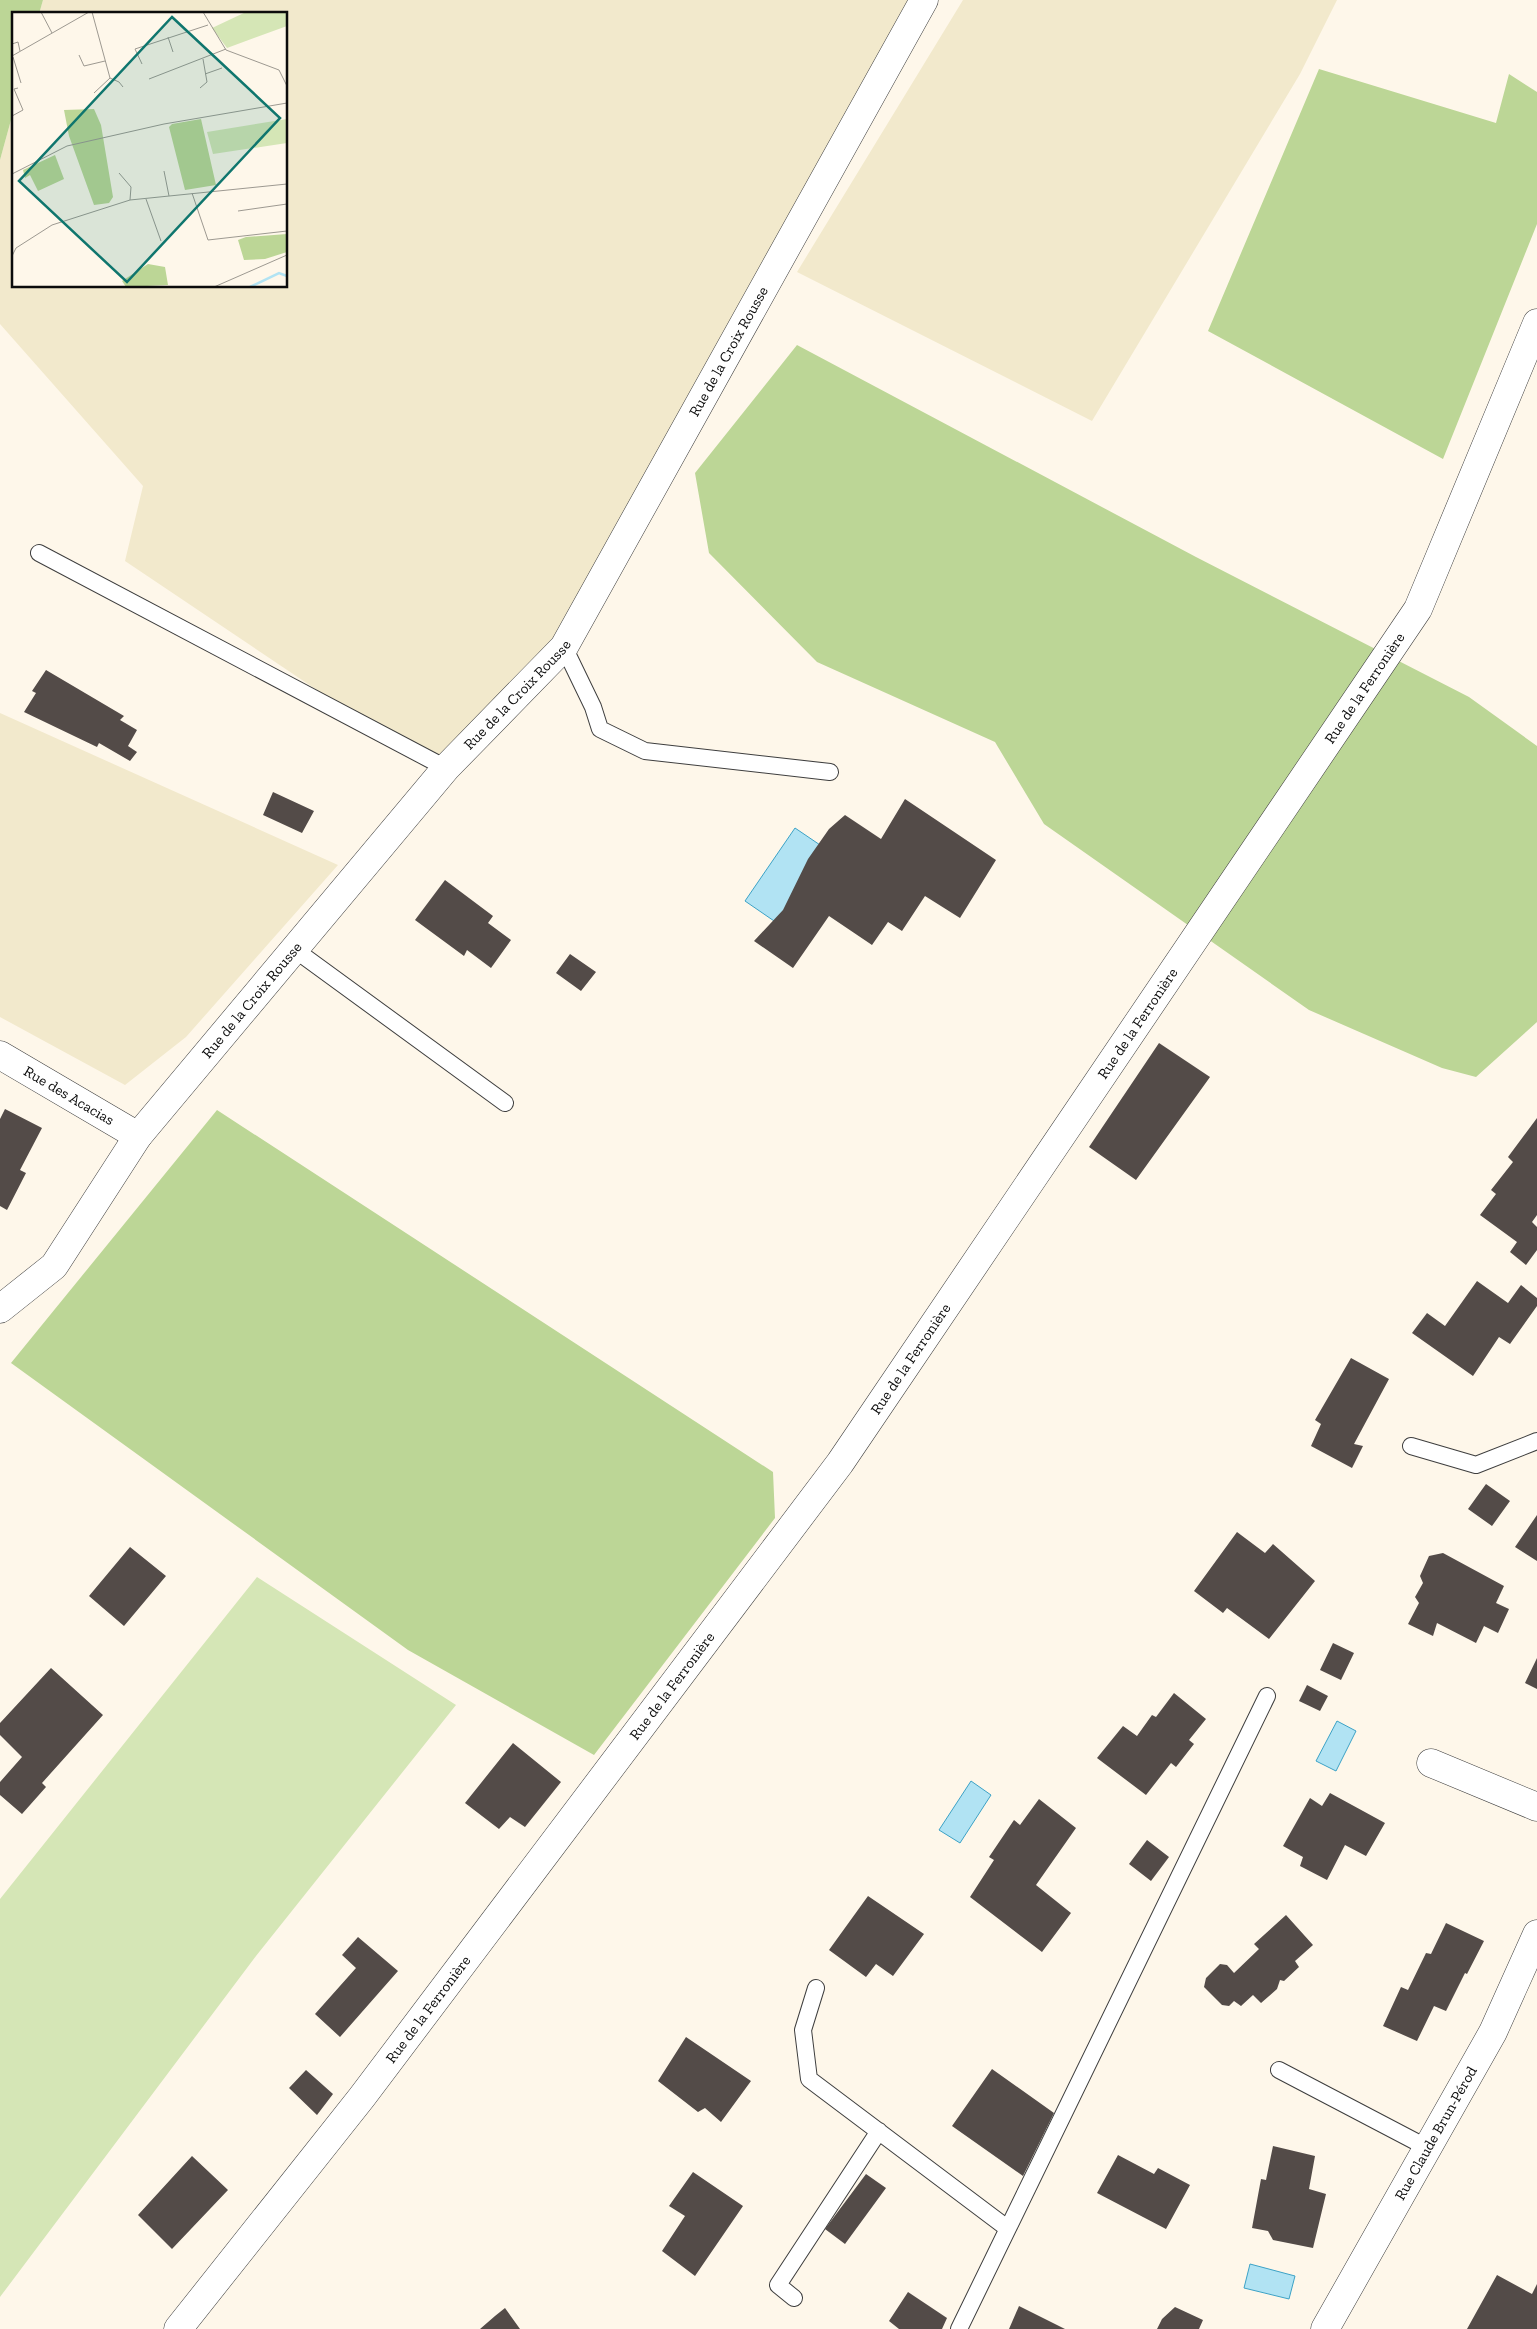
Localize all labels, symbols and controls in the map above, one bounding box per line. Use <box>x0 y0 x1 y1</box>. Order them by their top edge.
inset map <box>12 12 288 288</box>
street label: Rue de la Croix Rousse <box>685 283 772 420</box>
street label: Rue de la Ferronière <box>1321 629 1409 747</box>
street label: Rue de la Croix Rousse <box>460 637 575 753</box>
street label: Rue de la Croix Rousse <box>198 938 305 1062</box>
street label: Rue de la Ferronière <box>1094 964 1182 1082</box>
street label: Rue des Acacias <box>21 1062 117 1129</box>
street label: Rue de la Ferronière <box>867 1300 955 1418</box>
street label: Rue de la Ferronière <box>626 1628 718 1743</box>
street label: Rue de la Ferronière <box>382 1952 475 2067</box>
street label: Rue Claude Brun-Pérod <box>1391 2062 1481 2203</box>

